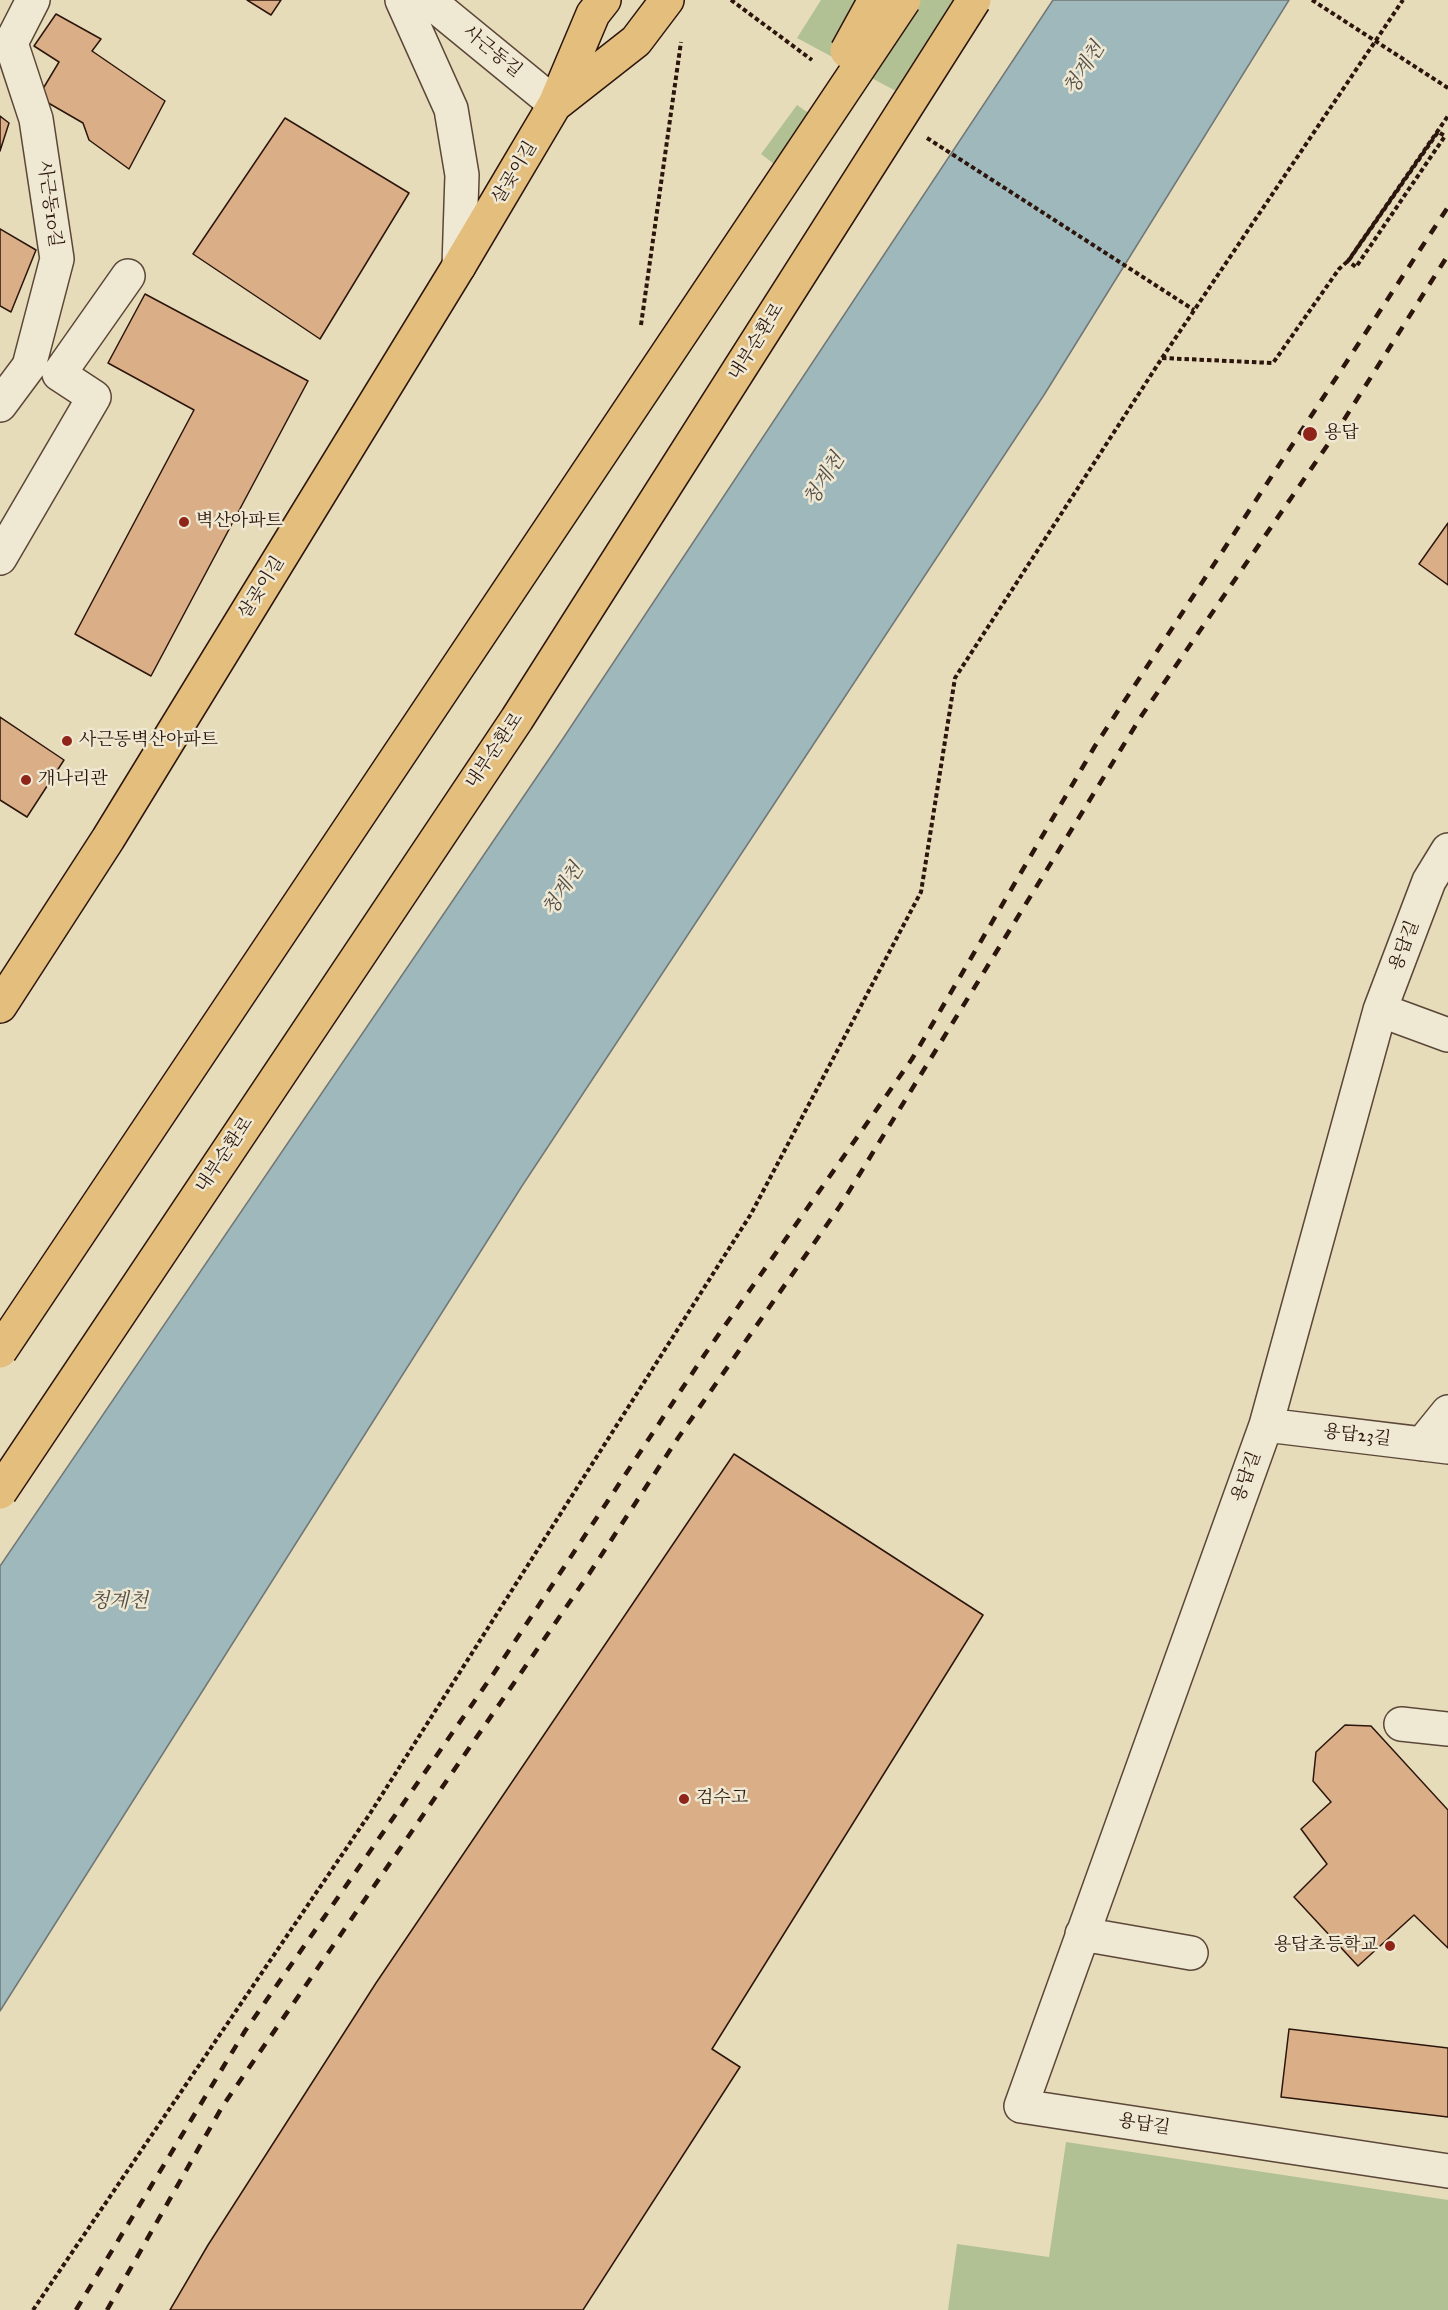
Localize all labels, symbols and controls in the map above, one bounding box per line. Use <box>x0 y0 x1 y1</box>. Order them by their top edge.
street label: 사근동길 <box>458 22 526 82</box>
water label: 청계천 <box>1059 38 1111 100</box>
street label: 살곶이길 <box>488 138 542 208</box>
street label: 사근동10길 <box>32 159 66 249</box>
street label: 내부순환로 <box>725 299 789 385</box>
place label: 용답 <box>1324 423 1359 445</box>
marker: 용답 <box>1301 425 1319 443</box>
water label: 청계천 <box>799 449 851 511</box>
place label: 벽산아파트 <box>196 511 283 533</box>
marker: 벽산아파트 <box>177 515 191 529</box>
street label: 살곶이길 <box>234 553 290 623</box>
street label: 내부순환로 <box>462 709 528 793</box>
place label: 사근동벽산아파트 <box>79 730 218 752</box>
marker: 사근동벽산아파트 <box>60 734 74 748</box>
place label: 개나리관 <box>38 769 108 791</box>
marker: 개나리관 <box>19 773 33 787</box>
water label: 청계천 <box>538 859 590 921</box>
street label: 용답길 <box>1386 918 1424 974</box>
street label: 내부순환로 <box>192 1113 258 1197</box>
street label: 용답23길 <box>1322 1421 1392 1451</box>
street label: 용답길 <box>1228 1449 1266 1505</box>
water label: 청계천 <box>90 1590 148 1614</box>
place label: 검수고 <box>696 1788 748 1810</box>
marker: 검수고 <box>677 1792 691 1806</box>
place label: 용답초등학교 <box>1274 1935 1378 1957</box>
marker: 용답초등학교 <box>1383 1939 1397 1953</box>
street label: 용답길 <box>1117 2110 1171 2140</box>

